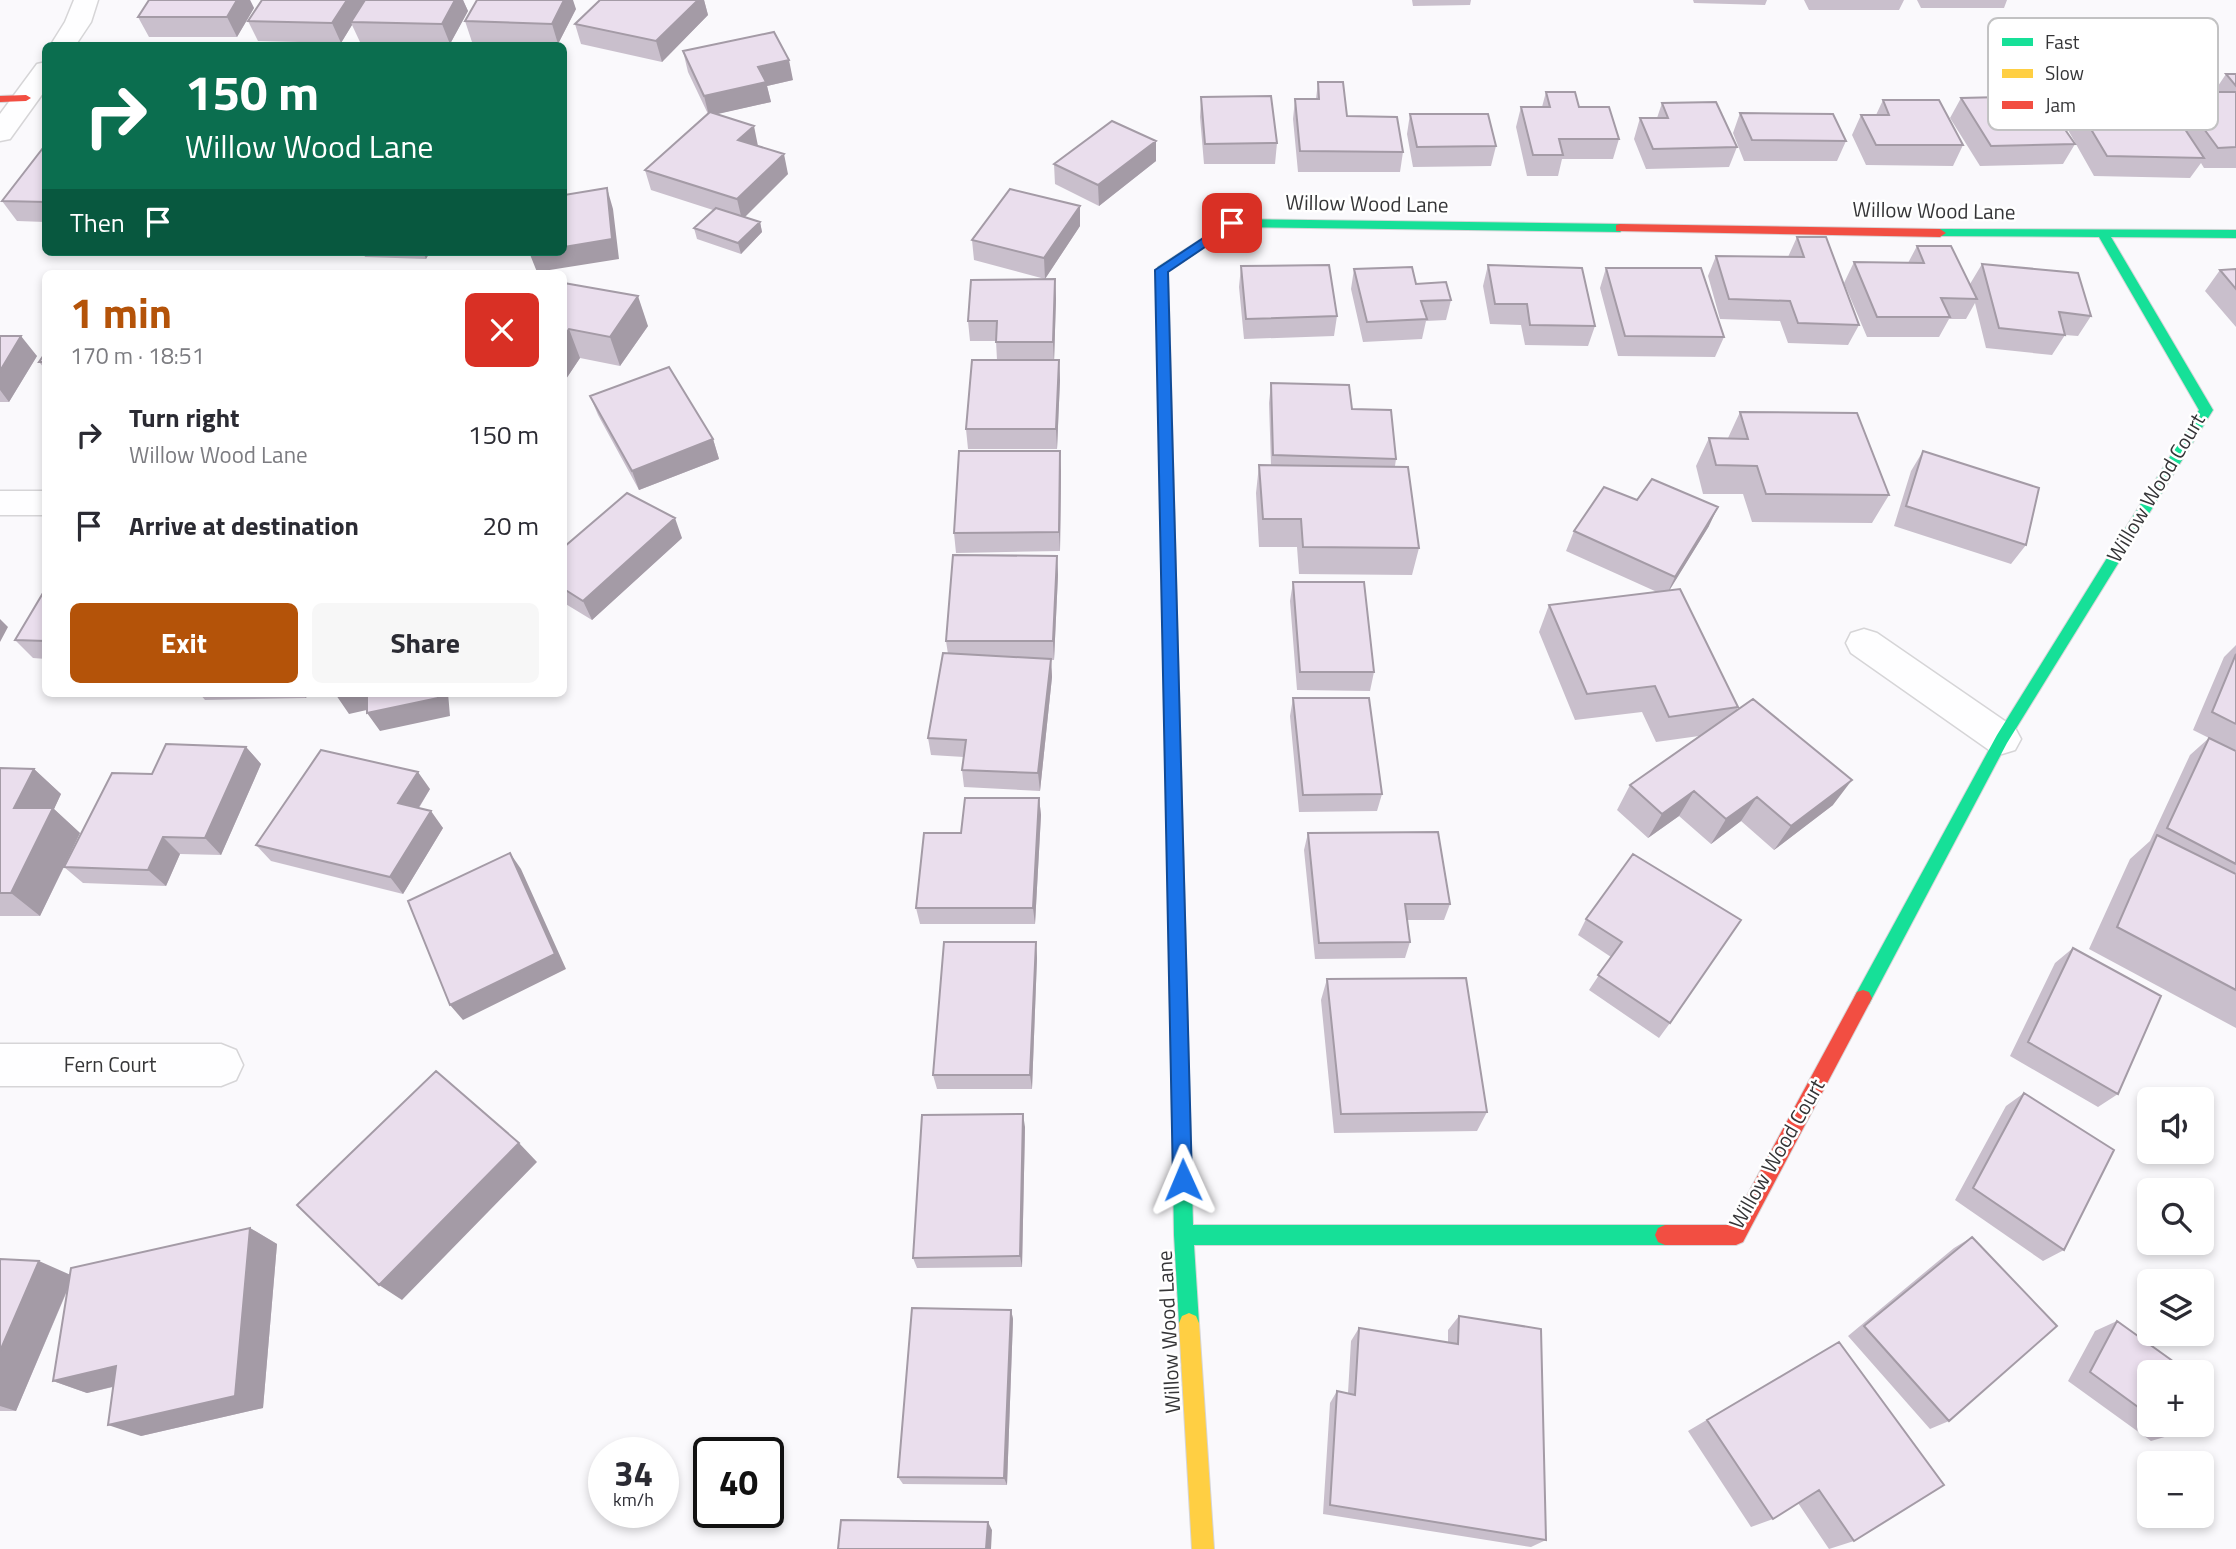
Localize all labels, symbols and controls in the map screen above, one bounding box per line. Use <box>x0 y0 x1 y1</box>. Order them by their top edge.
legend <box>1988 18 2218 130</box>
text: Fast <box>2045 27 2080 56</box>
text: 150 m <box>185 54 319 129</box>
text: Slow <box>2045 58 2084 87</box>
icon: right <box>70 70 161 161</box>
text: Jam <box>2045 90 2076 119</box>
text: Willow Wood Lane <box>185 122 433 170</box>
street label: Willow Wood Lane <box>1285 186 1449 220</box>
pin <box>1202 193 1262 253</box>
street label: Willow Wood Lane <box>1852 193 2016 227</box>
text: Then <box>70 203 125 242</box>
icon: arrive <box>139 203 177 241</box>
icon: arrive <box>1213 204 1251 242</box>
text: 1 min <box>70 280 172 344</box>
button: close <box>465 293 539 367</box>
text: 170 m · 18:51 <box>70 338 205 373</box>
text: Turn right <box>129 398 240 437</box>
street label: Willow Wood Court <box>2098 406 2213 568</box>
text: 150 m <box>468 415 539 454</box>
icon: right <box>70 416 108 454</box>
text: Willow Wood Lane <box>129 437 308 472</box>
text: Arrive at destination <box>129 506 359 545</box>
text: 20 m <box>482 506 539 545</box>
icon: arrive <box>70 507 108 545</box>
button: Exit <box>70 603 298 683</box>
button: Share <box>312 603 539 683</box>
street label: Fern Court <box>64 1048 157 1080</box>
street label: Willow Wood Court <box>1720 1072 1832 1235</box>
map controls <box>2137 1087 2214 1528</box>
button: sound <box>2137 1087 2214 1164</box>
position arrow <box>1146 1143 1220 1217</box>
button: search <box>2137 1178 2214 1255</box>
street label: Willow Wood Lane <box>1148 1250 1188 1414</box>
button: layers <box>2137 1269 2214 1346</box>
button: + <box>2137 1360 2214 1437</box>
speed limit sign: 40 <box>693 1437 784 1528</box>
text: 34 <box>614 1446 653 1500</box>
button: − <box>2137 1451 2214 1528</box>
text: km/h <box>613 1486 654 1513</box>

